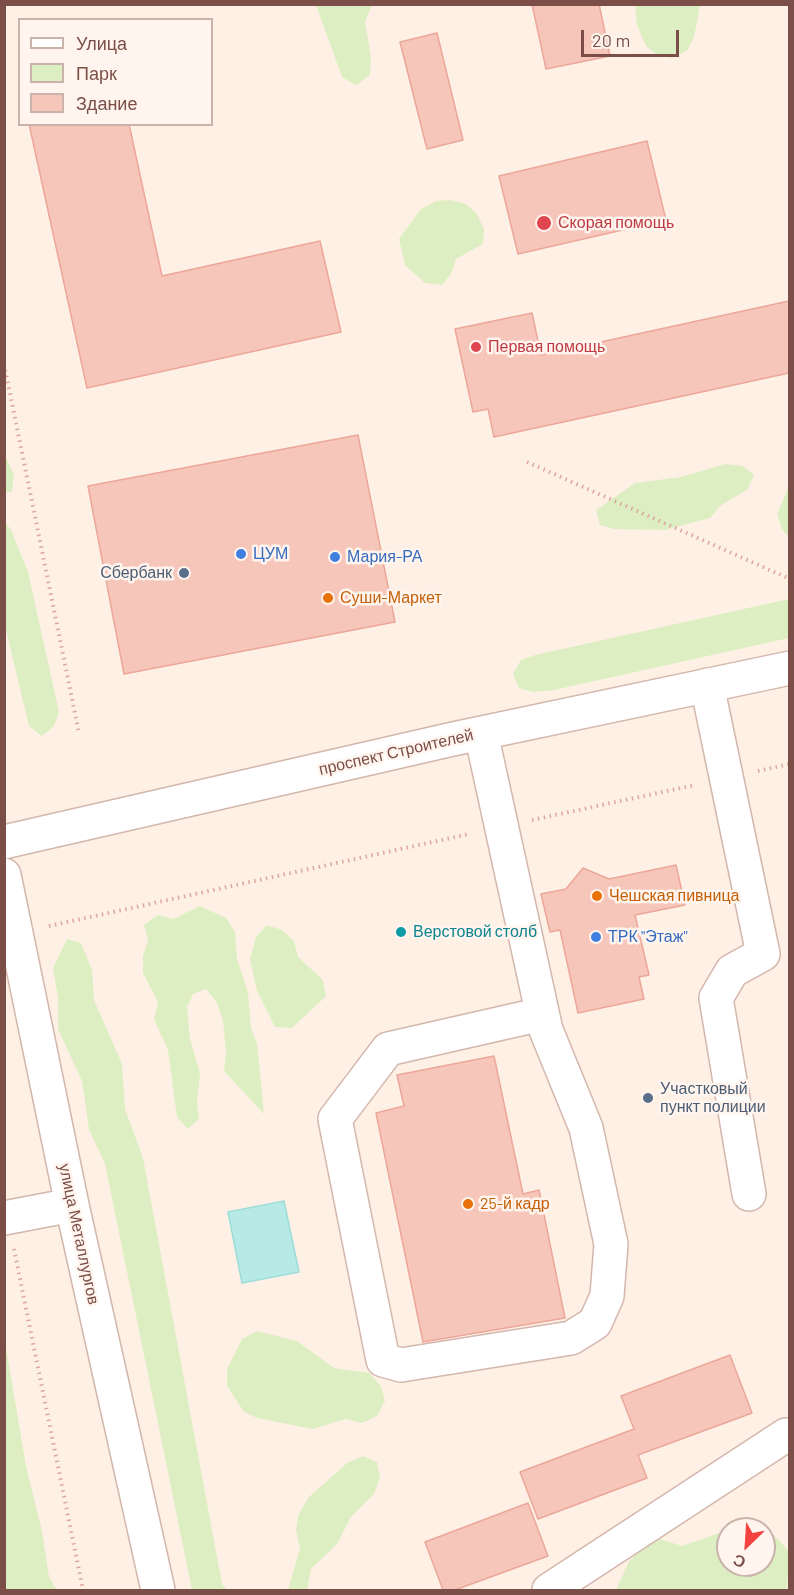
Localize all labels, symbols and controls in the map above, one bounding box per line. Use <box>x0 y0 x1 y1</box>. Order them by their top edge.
legend <box>18 18 213 126</box>
scale bar <box>584 18 682 56</box>
text: 20 m <box>592 29 630 51</box>
text: Улица <box>76 32 127 54</box>
text: Парк <box>76 62 117 84</box>
text: Здание <box>76 92 137 114</box>
place label: Скорая помощь <box>558 213 674 233</box>
marker: Скорая помощь <box>535 214 553 232</box>
place label: Первая помощь <box>488 337 605 357</box>
marker: Первая помощь <box>469 340 483 354</box>
place label: ЦУМ <box>253 544 288 564</box>
marker: ЦУМ <box>234 547 248 561</box>
place label: Мария-РА <box>347 547 422 567</box>
marker: Мария-РА <box>328 550 342 564</box>
place label: Сбербанк <box>100 563 172 583</box>
marker: Сбербанк <box>177 566 191 580</box>
place label: Суши-Маркет <box>340 588 442 608</box>
marker: Суши-Маркет <box>321 591 335 605</box>
street label: проспект Строителей <box>317 725 475 779</box>
place label: Чешская пивница <box>609 886 739 906</box>
marker: Чешская пивница <box>590 889 604 903</box>
place label: Верстовой столб <box>413 922 537 942</box>
marker: Верстовой столб <box>394 925 408 939</box>
place label: ТРК "Этаж" <box>608 927 688 947</box>
marker: ТРК "Этаж" <box>589 930 603 944</box>
place label: Участковый пункт полиции <box>660 1079 766 1117</box>
marker: Участковый пункт полиции <box>641 1091 655 1105</box>
street label: улица Металлургов <box>55 1162 103 1306</box>
place label: 25-й кадр <box>480 1194 550 1214</box>
marker: 25-й кадр <box>461 1197 475 1211</box>
north arrow <box>716 1517 776 1577</box>
text: С <box>730 1551 748 1573</box>

